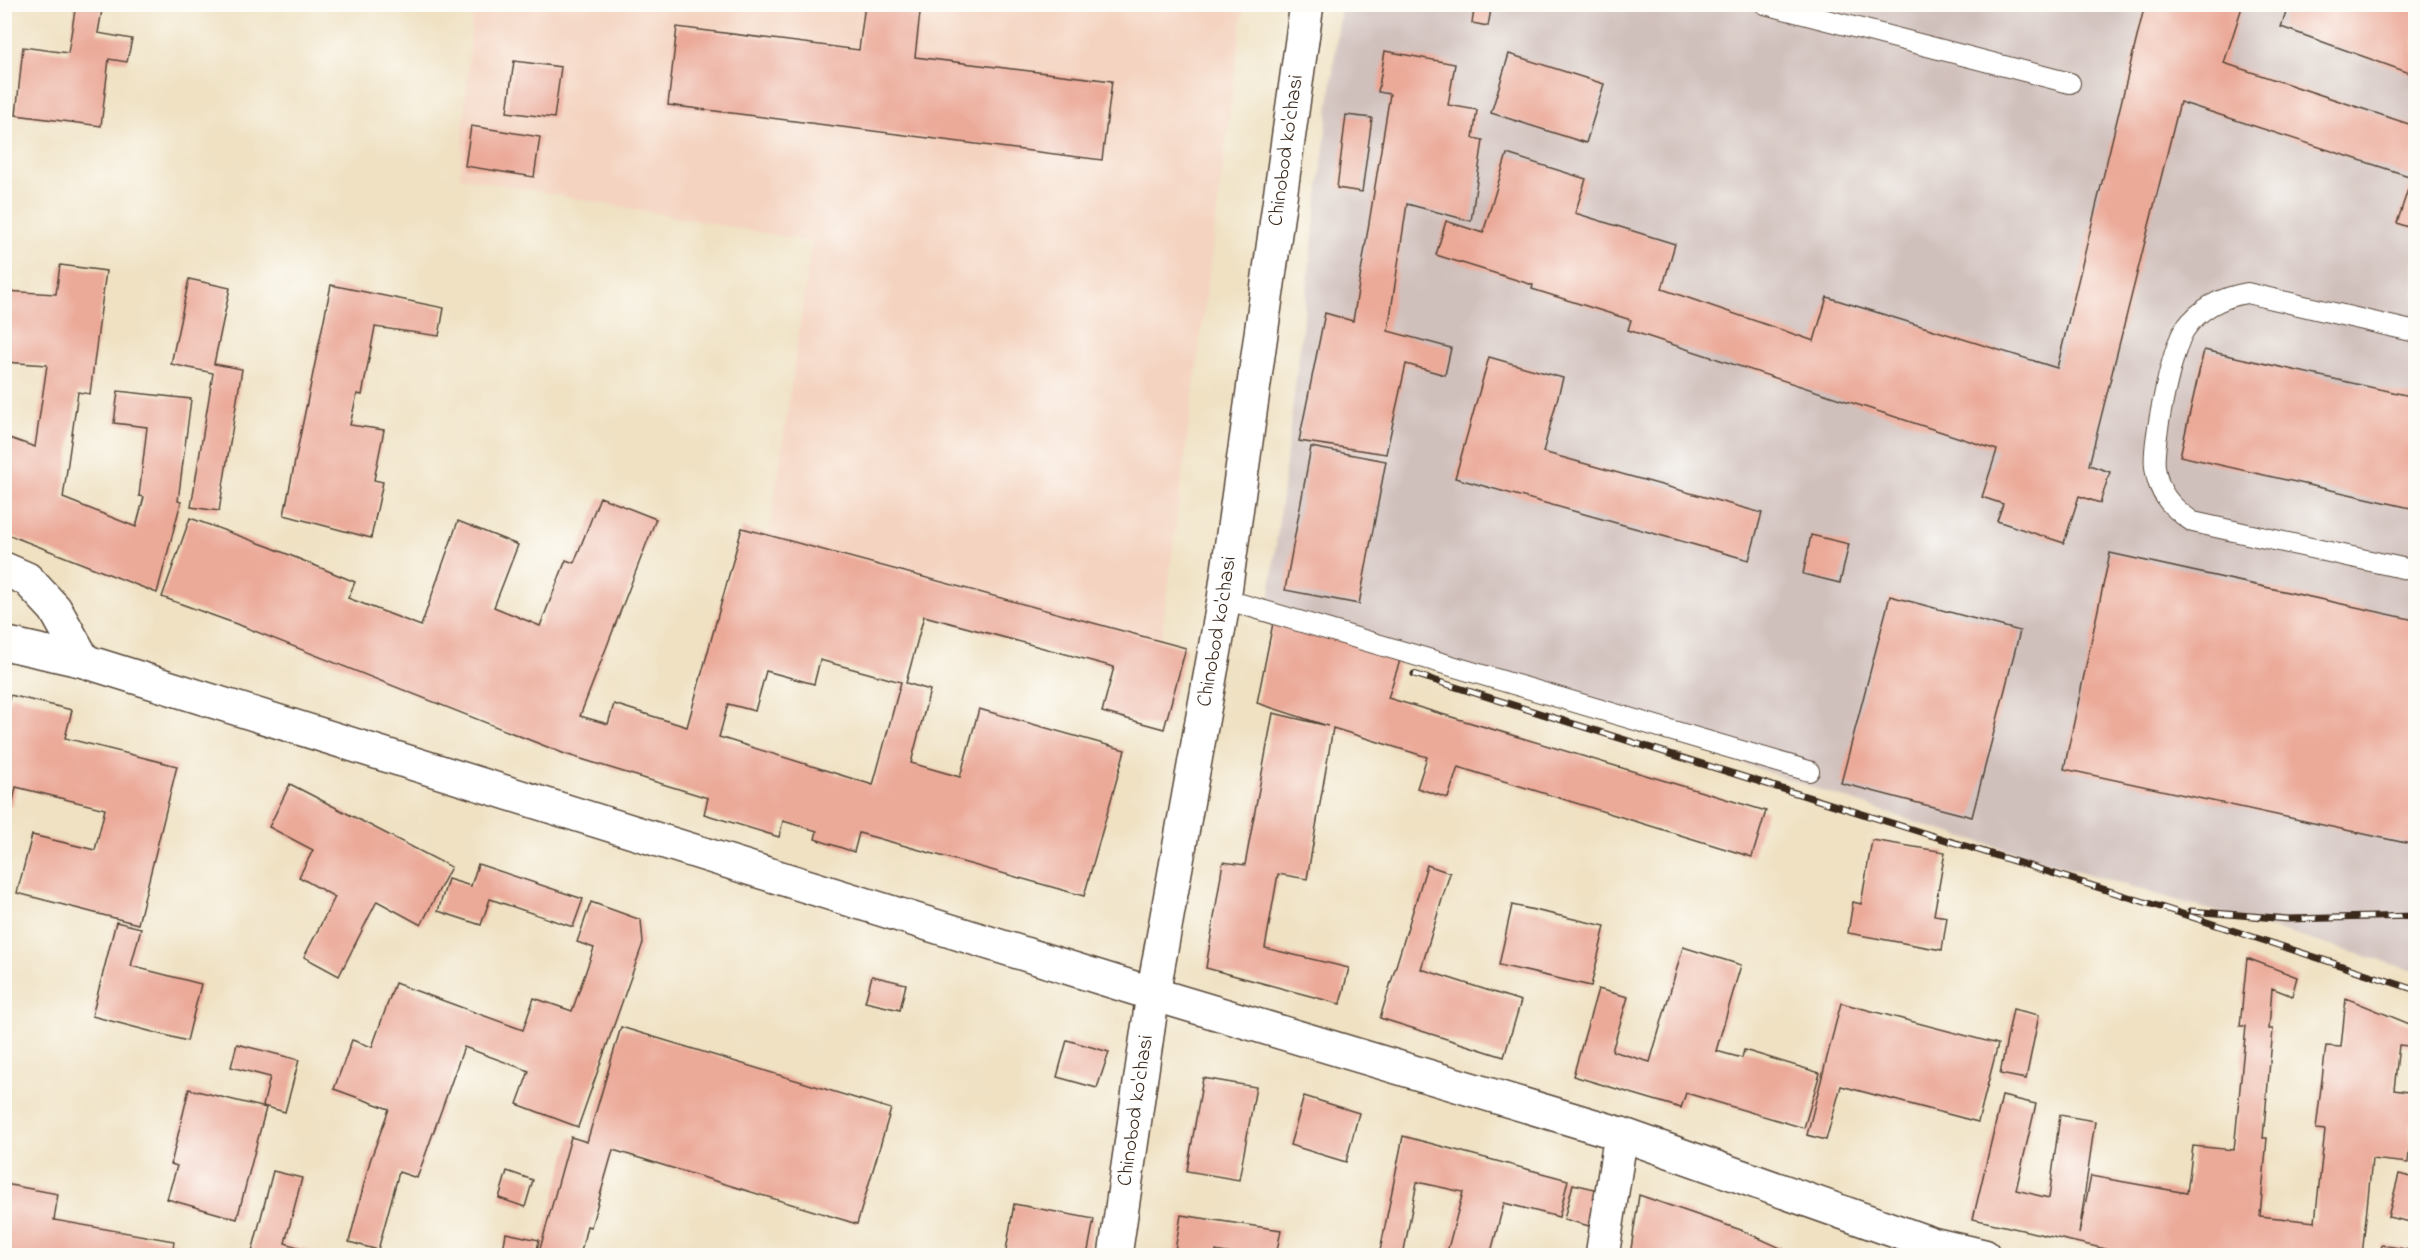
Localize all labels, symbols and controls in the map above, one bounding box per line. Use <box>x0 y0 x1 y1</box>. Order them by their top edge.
street label: Chinobod ko'chasi <box>1261 73 1312 228</box>
street label: Chinobod ko'chasi <box>1190 554 1245 709</box>
street label: Chinobod ko'chasi <box>1110 1033 1162 1188</box>

